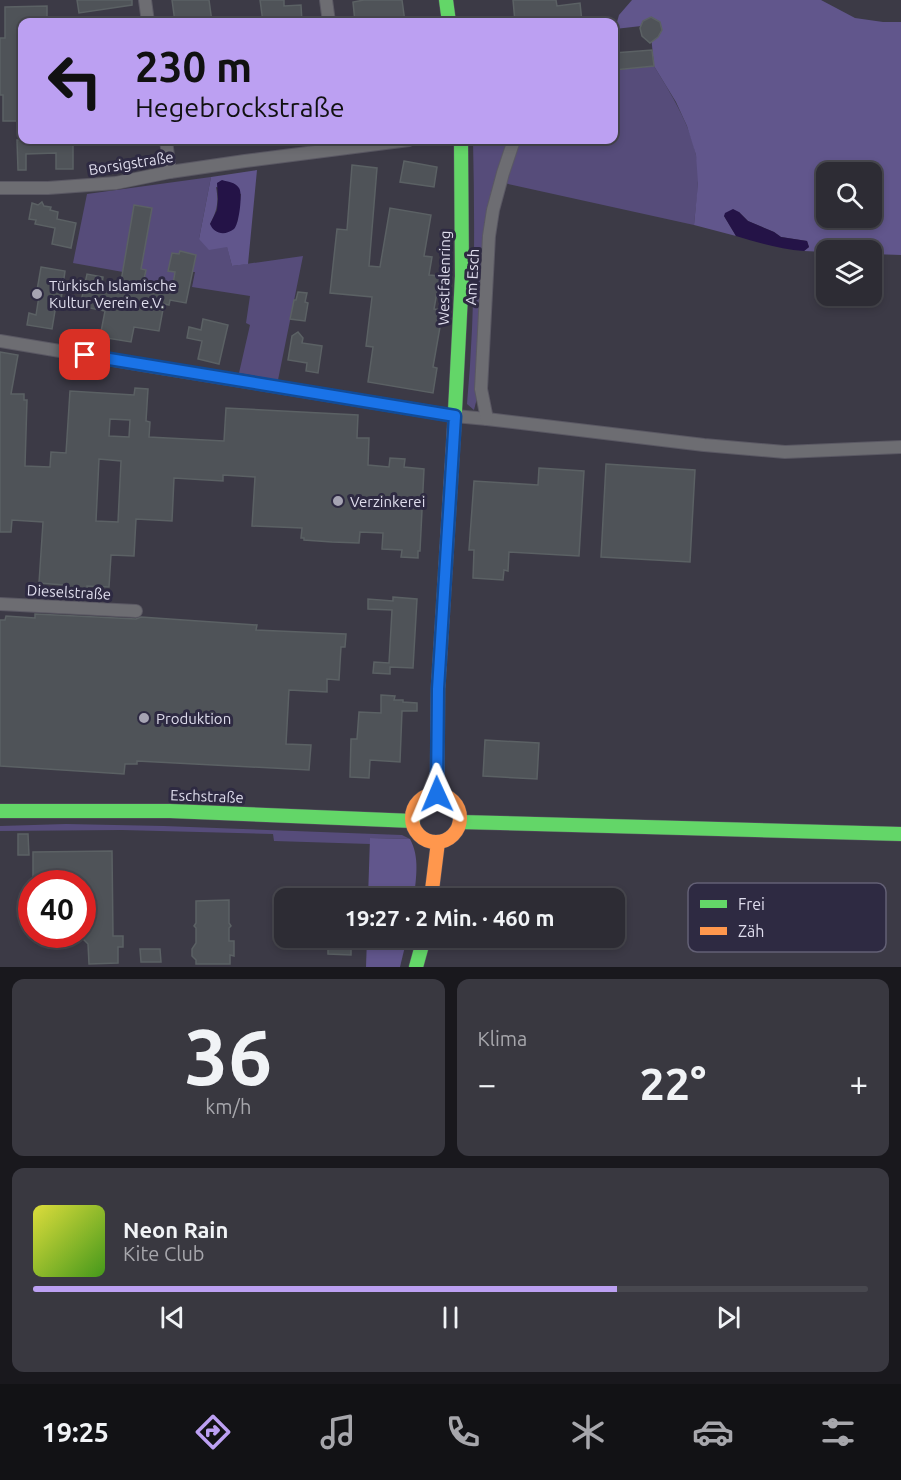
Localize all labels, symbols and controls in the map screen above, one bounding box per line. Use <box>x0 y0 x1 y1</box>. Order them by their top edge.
icon: left <box>36 42 114 120</box>
text: 230 m <box>135 43 252 90</box>
text: Hegebrockstraße <box>135 92 345 122</box>
street label: Borsigstraße <box>87 148 175 178</box>
map controls <box>816 162 882 306</box>
button: search <box>816 162 882 228</box>
street label: Westfalenring <box>435 230 453 326</box>
button: layers <box>816 240 882 306</box>
street label: Am Esch <box>462 248 482 306</box>
place label: Türkisch Islamische Kultur Verein e.V. <box>49 277 177 311</box>
marker: Türkisch Islamische Kultur Verein e.V. <box>30 287 44 301</box>
pin <box>59 329 110 380</box>
icon: arrive <box>68 338 101 371</box>
place label: Verzinkerei <box>350 493 425 510</box>
marker: Verzinkerei <box>331 494 345 508</box>
street label: Dieselstraße <box>26 581 112 603</box>
place label: Produktion <box>156 710 231 727</box>
marker: Produktion <box>137 711 151 725</box>
position arrow <box>405 762 469 826</box>
street label: Eschstraße <box>170 786 244 806</box>
speed limit sign: 40 <box>18 870 96 948</box>
legend <box>688 883 886 952</box>
text: Frei <box>738 895 765 913</box>
text: 19:27 · 2 Min. · 460 m <box>345 905 554 930</box>
text: Zäh <box>738 922 764 940</box>
text: 36 <box>184 1012 272 1100</box>
text: Klima <box>478 1027 527 1050</box>
text: 22° <box>639 1058 706 1109</box>
text: − <box>478 1065 496 1102</box>
text: + <box>849 1065 868 1102</box>
text: km/h <box>205 1095 251 1118</box>
text: Neon Rain <box>123 1217 228 1242</box>
text: Kite Club <box>123 1242 205 1265</box>
icon: previous <box>156 1301 189 1334</box>
icon: pause <box>434 1301 467 1334</box>
icon: next <box>712 1301 745 1334</box>
icon: directions <box>192 1411 234 1453</box>
icon: music <box>317 1411 359 1453</box>
icon: phone <box>442 1411 484 1453</box>
icon: climate <box>567 1411 609 1453</box>
icon: car <box>692 1411 734 1453</box>
icon: filters <box>817 1411 859 1453</box>
text: 19:25 <box>42 1417 109 1447</box>

